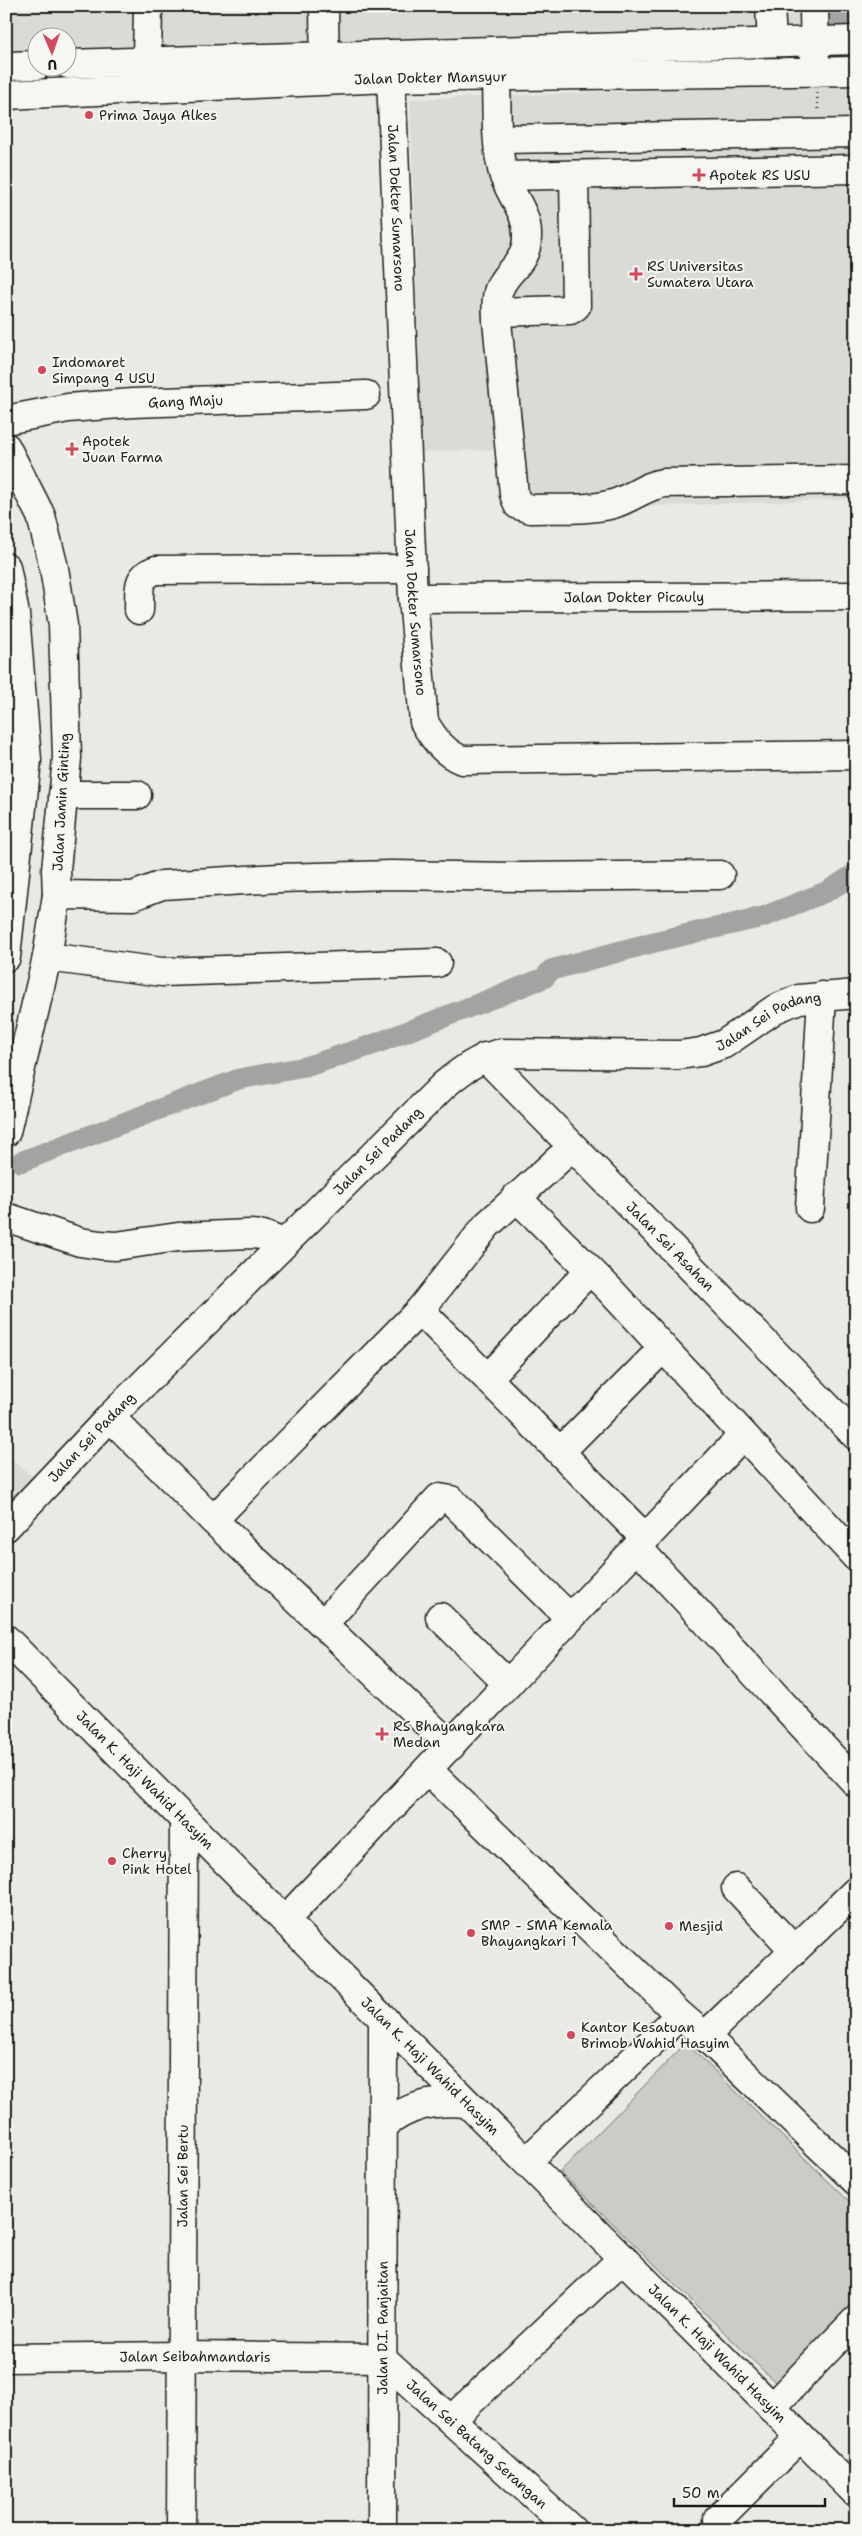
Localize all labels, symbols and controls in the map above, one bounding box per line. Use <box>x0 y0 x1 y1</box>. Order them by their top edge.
north arrow <box>28 28 78 78</box>
text: U <box>47 56 58 74</box>
street label: Jalan Dokter Mansyur <box>354 67 508 89</box>
place label: Prima Jaya Alkes <box>99 106 217 124</box>
marker: Prima Jaya Alkes <box>83 109 95 121</box>
street label: Jalan Dokter Sumarsono <box>384 124 409 292</box>
place label: Apotek RS USU <box>709 166 810 184</box>
marker: Apotek RS USU <box>693 169 705 181</box>
place label: RS Universitas Sumatera Utara <box>647 257 754 291</box>
marker: RS Universitas Sumatera Utara <box>629 267 643 281</box>
place label: Indomaret Simpang 4 USU <box>52 353 155 387</box>
marker: Indomaret Simpang 4 USU <box>36 364 48 376</box>
street label: Gang Maju <box>148 391 223 411</box>
place label: Apotek Juan Farma <box>82 432 163 466</box>
marker: Apotek Juan Farma <box>66 443 78 455</box>
street label: Jalan Dokter Sumarsono <box>401 528 431 697</box>
street label: Jalan Dokter Picauly <box>564 588 704 606</box>
street label: Jalan Jamin Ginting <box>48 732 74 872</box>
street label: Jalan Sei Padang <box>714 988 822 1055</box>
street label: Jalan Sei Padang <box>330 1103 426 1199</box>
street label: Jalan Sei Asahan <box>622 1198 719 1295</box>
street label: Jalan Sei Padang <box>44 1388 139 1486</box>
street label: Jalan K. Haji Wahid Hasyim <box>72 1707 218 1853</box>
place label: RS Bhayangkara Medan <box>393 1717 505 1751</box>
marker: RS Bhayangkara Medan <box>375 1727 389 1741</box>
place label: Cherry Pink Hotel <box>122 1844 192 1878</box>
marker: Cherry Pink Hotel <box>106 1855 118 1867</box>
place label: SMP - SMA Kemala Bhayangkari 1 <box>481 1916 613 1950</box>
place label: Mesjid <box>679 1917 723 1935</box>
marker: Mesjid <box>663 1920 675 1932</box>
marker: SMP - SMA Kemala Bhayangkari 1 <box>465 1927 477 1939</box>
street label: Jalan K. Haji Wahid Hasyim <box>357 1993 503 2139</box>
place label: Kantor Kesatuan Brimob Wahid Hasyim <box>581 2018 729 2052</box>
marker: Kantor Kesatuan Brimob Wahid Hasyim <box>565 2029 577 2041</box>
street label: Jalan Sei Bertu <box>173 2124 192 2228</box>
street label: Jalan D.I. Panjaitan <box>373 2260 392 2395</box>
street label: Jalan K. Haji Wahid Hasyim <box>645 2280 790 2426</box>
street label: Jalan Seibahmandaris <box>119 2347 271 2366</box>
street label: Jalan Sei Batang Serangan <box>403 2375 552 2513</box>
scale bar <box>674 2476 826 2508</box>
text: 50 m <box>682 2483 720 2503</box>

